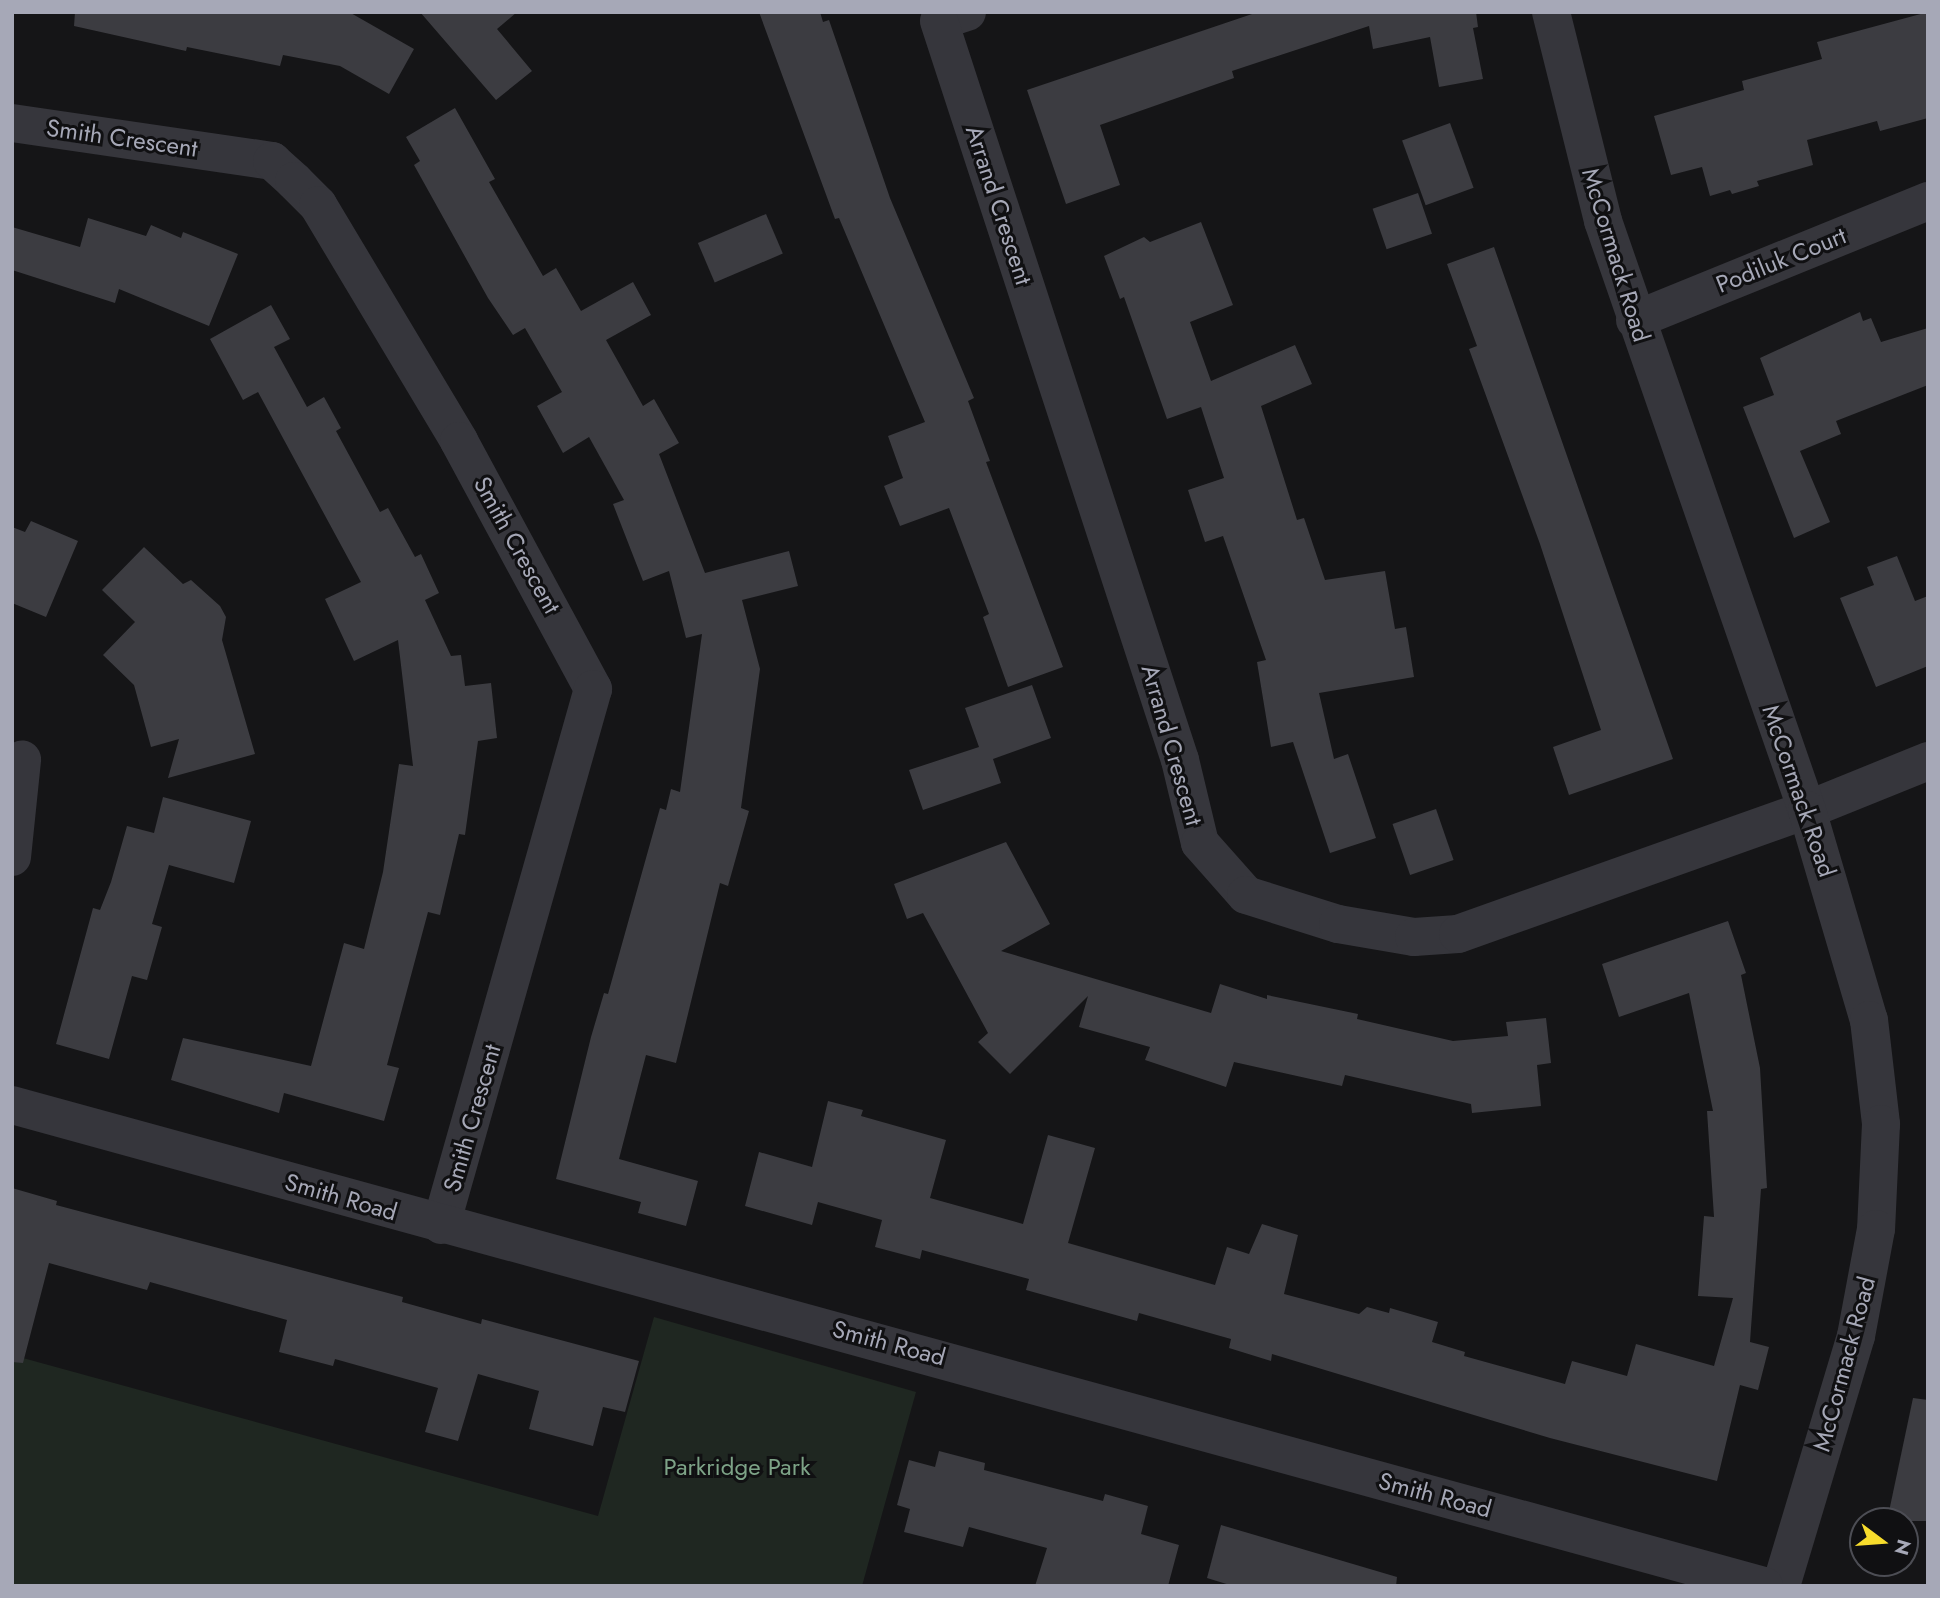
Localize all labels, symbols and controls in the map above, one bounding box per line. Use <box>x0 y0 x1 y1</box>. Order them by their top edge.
street label: Smith Crescent <box>45 113 199 163</box>
street label: Arrand Crescent <box>960 122 1038 288</box>
street label: McCormack Road <box>1576 165 1656 345</box>
street label: Podiluk Court <box>1712 221 1850 299</box>
street label: Smith Crescent <box>468 471 566 619</box>
street label: Arrand Crescent <box>1135 661 1209 829</box>
street label: McCormack Road <box>1756 701 1842 881</box>
street label: Smith Crescent <box>437 1041 507 1195</box>
street label: Smith Road <box>282 1167 400 1227</box>
street label: McCormack Road <box>1807 1273 1881 1455</box>
street label: Smith Road <box>830 1314 948 1372</box>
park label: Parkridge Park <box>664 1453 810 1481</box>
street label: Smith Road <box>1376 1466 1494 1524</box>
north arrow <box>1849 1507 1919 1577</box>
text: N <box>1888 1536 1918 1558</box>

